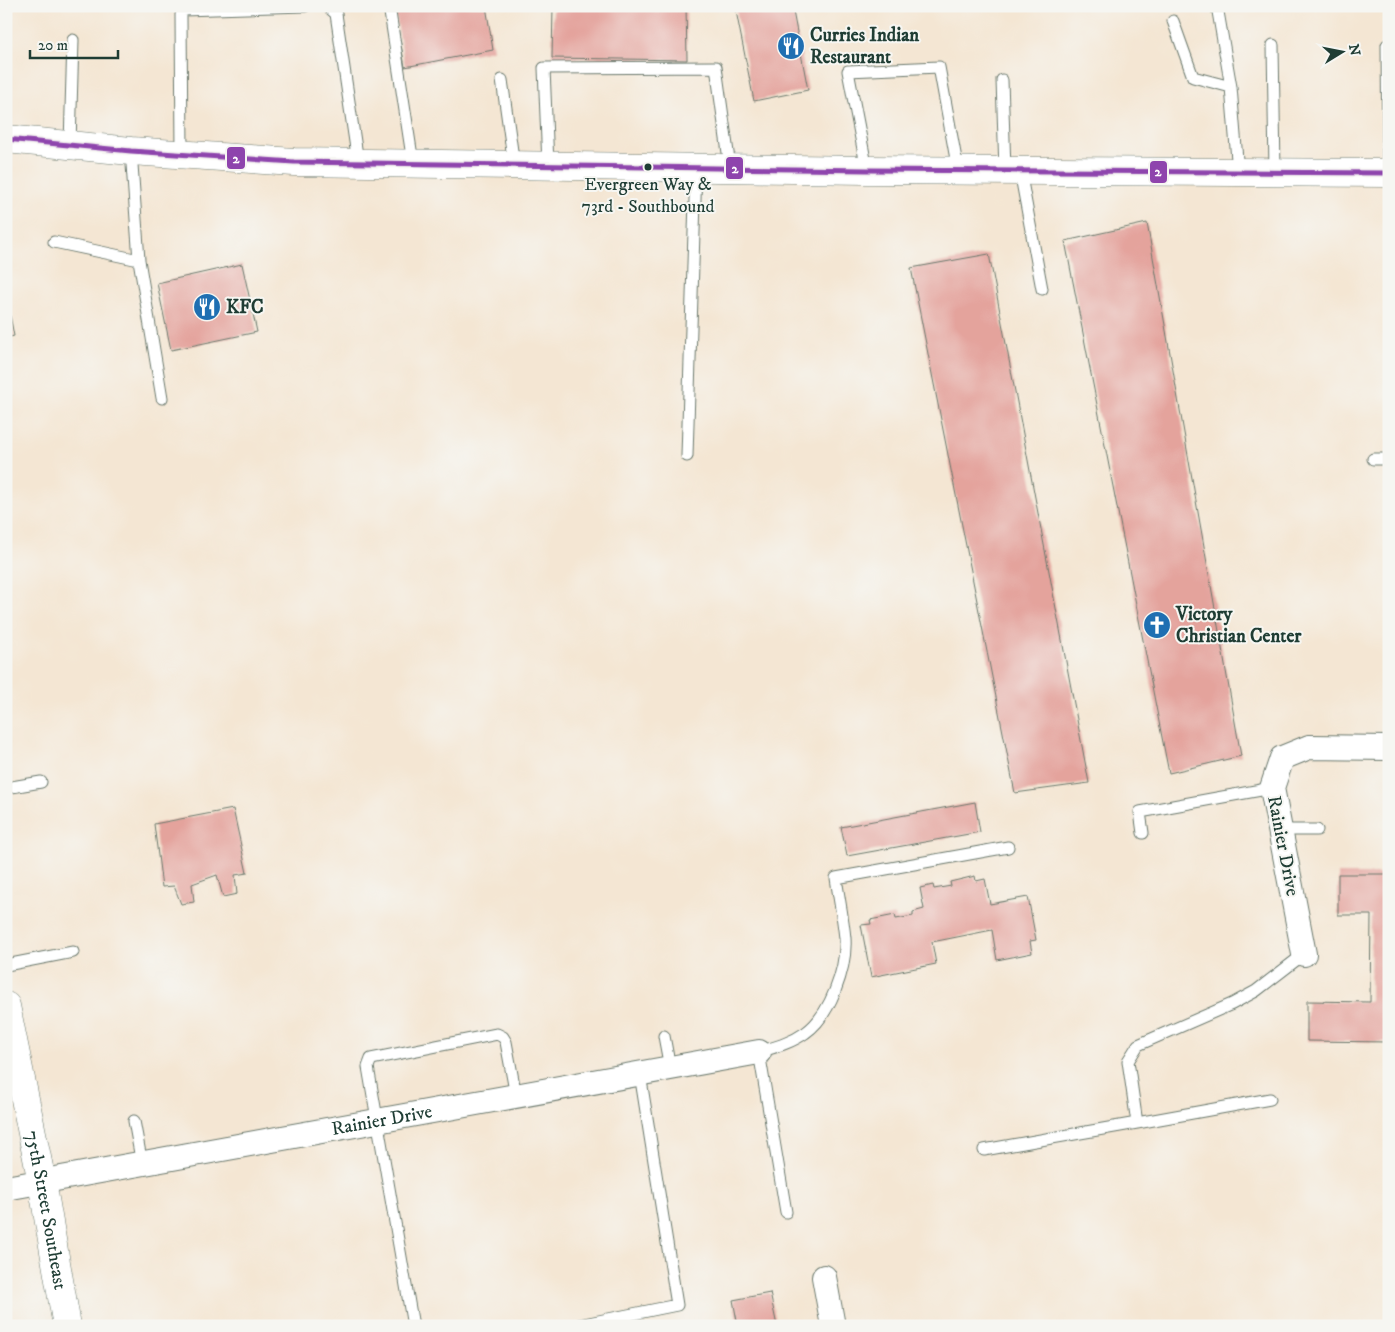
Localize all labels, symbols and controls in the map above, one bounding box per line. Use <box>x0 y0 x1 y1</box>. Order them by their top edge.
place label: Curries Indian Restaurant <box>810 24 920 69</box>
scale bar <box>30 28 118 60</box>
north arrow <box>1318 28 1368 78</box>
restaurant icon: Curries Indian Restaurant <box>776 31 806 61</box>
text: 20 m <box>38 36 68 55</box>
text: N <box>1344 43 1364 58</box>
line badge: 2 <box>226 146 246 170</box>
text: 2 <box>233 150 241 168</box>
line badge: 2 <box>725 156 744 180</box>
text: 2 <box>732 160 740 178</box>
line badge: 2 <box>1149 160 1168 184</box>
marker: Evergreen Way & 73rd - Southbound <box>643 162 653 172</box>
text: 2 <box>1155 163 1163 181</box>
place label: Evergreen Way & 73rd - Southbound <box>581 174 715 218</box>
restaurant icon: KFC <box>192 292 222 322</box>
place label: KFC <box>226 296 264 319</box>
place label: Victory Christian Center <box>1175 603 1302 648</box>
church icon: Victory Christian Center <box>1142 610 1172 640</box>
street label: Rainier Drive <box>1262 794 1304 898</box>
street label: Rainier Drive <box>330 1100 434 1140</box>
street label: 75th Street Southeast <box>20 1128 72 1291</box>

